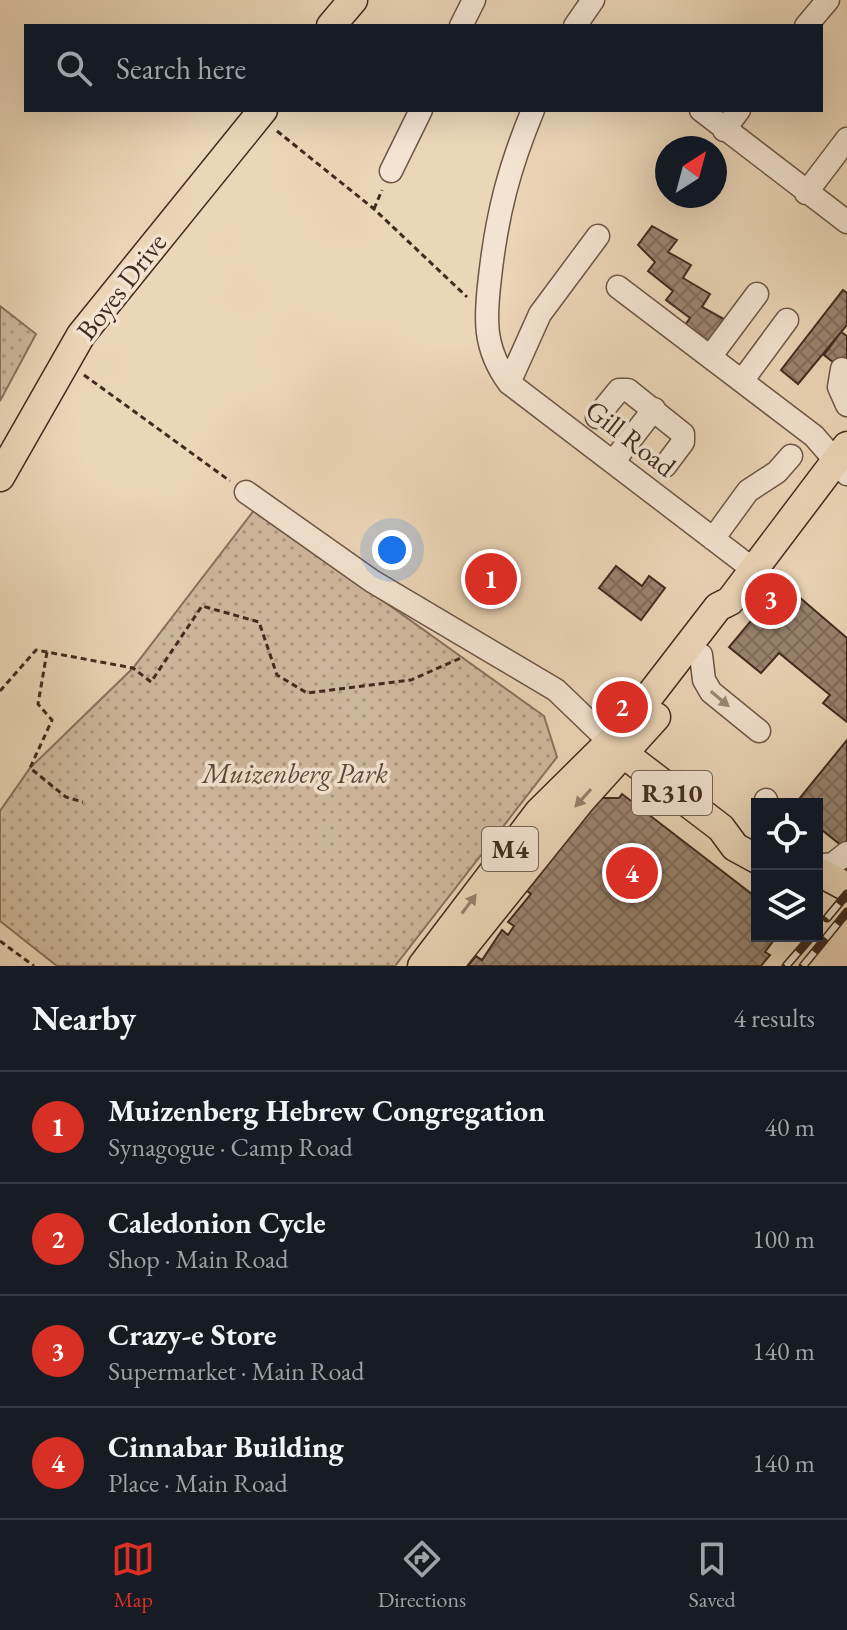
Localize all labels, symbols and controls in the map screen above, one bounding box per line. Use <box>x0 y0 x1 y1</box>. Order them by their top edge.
search box <box>24 24 823 112</box>
icon: search <box>52 46 96 90</box>
text: Search here <box>116 49 246 88</box>
north arrow <box>655 136 727 208</box>
street label: Boyes Drive <box>68 225 174 347</box>
street label: Gill Road <box>579 392 684 485</box>
your location <box>372 530 412 570</box>
pin: 1 <box>465 549 517 609</box>
pin: 3 <box>745 569 797 629</box>
pin: 2 <box>596 677 648 737</box>
one-way arrow <box>710 690 730 707</box>
park label: Muizenberg Park <box>200 755 388 791</box>
road number: R310 <box>632 771 712 815</box>
one-way arrow <box>575 789 593 808</box>
map controls <box>751 798 823 942</box>
button: locate <box>751 798 823 870</box>
road number: M4 <box>482 827 538 871</box>
pin: 4 <box>606 843 658 903</box>
button: layers <box>751 870 823 942</box>
one-way arrow <box>461 894 477 914</box>
text: Nearby <box>32 996 136 1040</box>
text: 4 results <box>734 1001 815 1035</box>
text: Muizenberg Hebrew Congregation <box>108 1091 545 1130</box>
text: 1 <box>51 1110 65 1144</box>
text: 40 m <box>765 1110 815 1144</box>
text: Synagogue · Camp Road <box>108 1130 353 1164</box>
text: Caledonion Cycle <box>108 1203 326 1242</box>
text: 2 <box>51 1222 65 1256</box>
text: 100 m <box>752 1222 815 1256</box>
text: Shop · Main Road <box>108 1242 288 1276</box>
text: Crazy-e Store <box>108 1315 277 1354</box>
text: 3 <box>51 1334 65 1368</box>
text: 140 m <box>752 1334 815 1368</box>
text: Supermarket · Main Road <box>108 1354 365 1388</box>
text: Cinnabar Building <box>108 1427 344 1466</box>
text: 4 <box>51 1446 65 1480</box>
text: 140 m <box>752 1446 815 1480</box>
text: Place · Main Road <box>108 1466 288 1500</box>
tab: Map <box>111 1537 155 1614</box>
tab: Directions <box>378 1537 466 1614</box>
tab: Saved <box>689 1537 736 1614</box>

